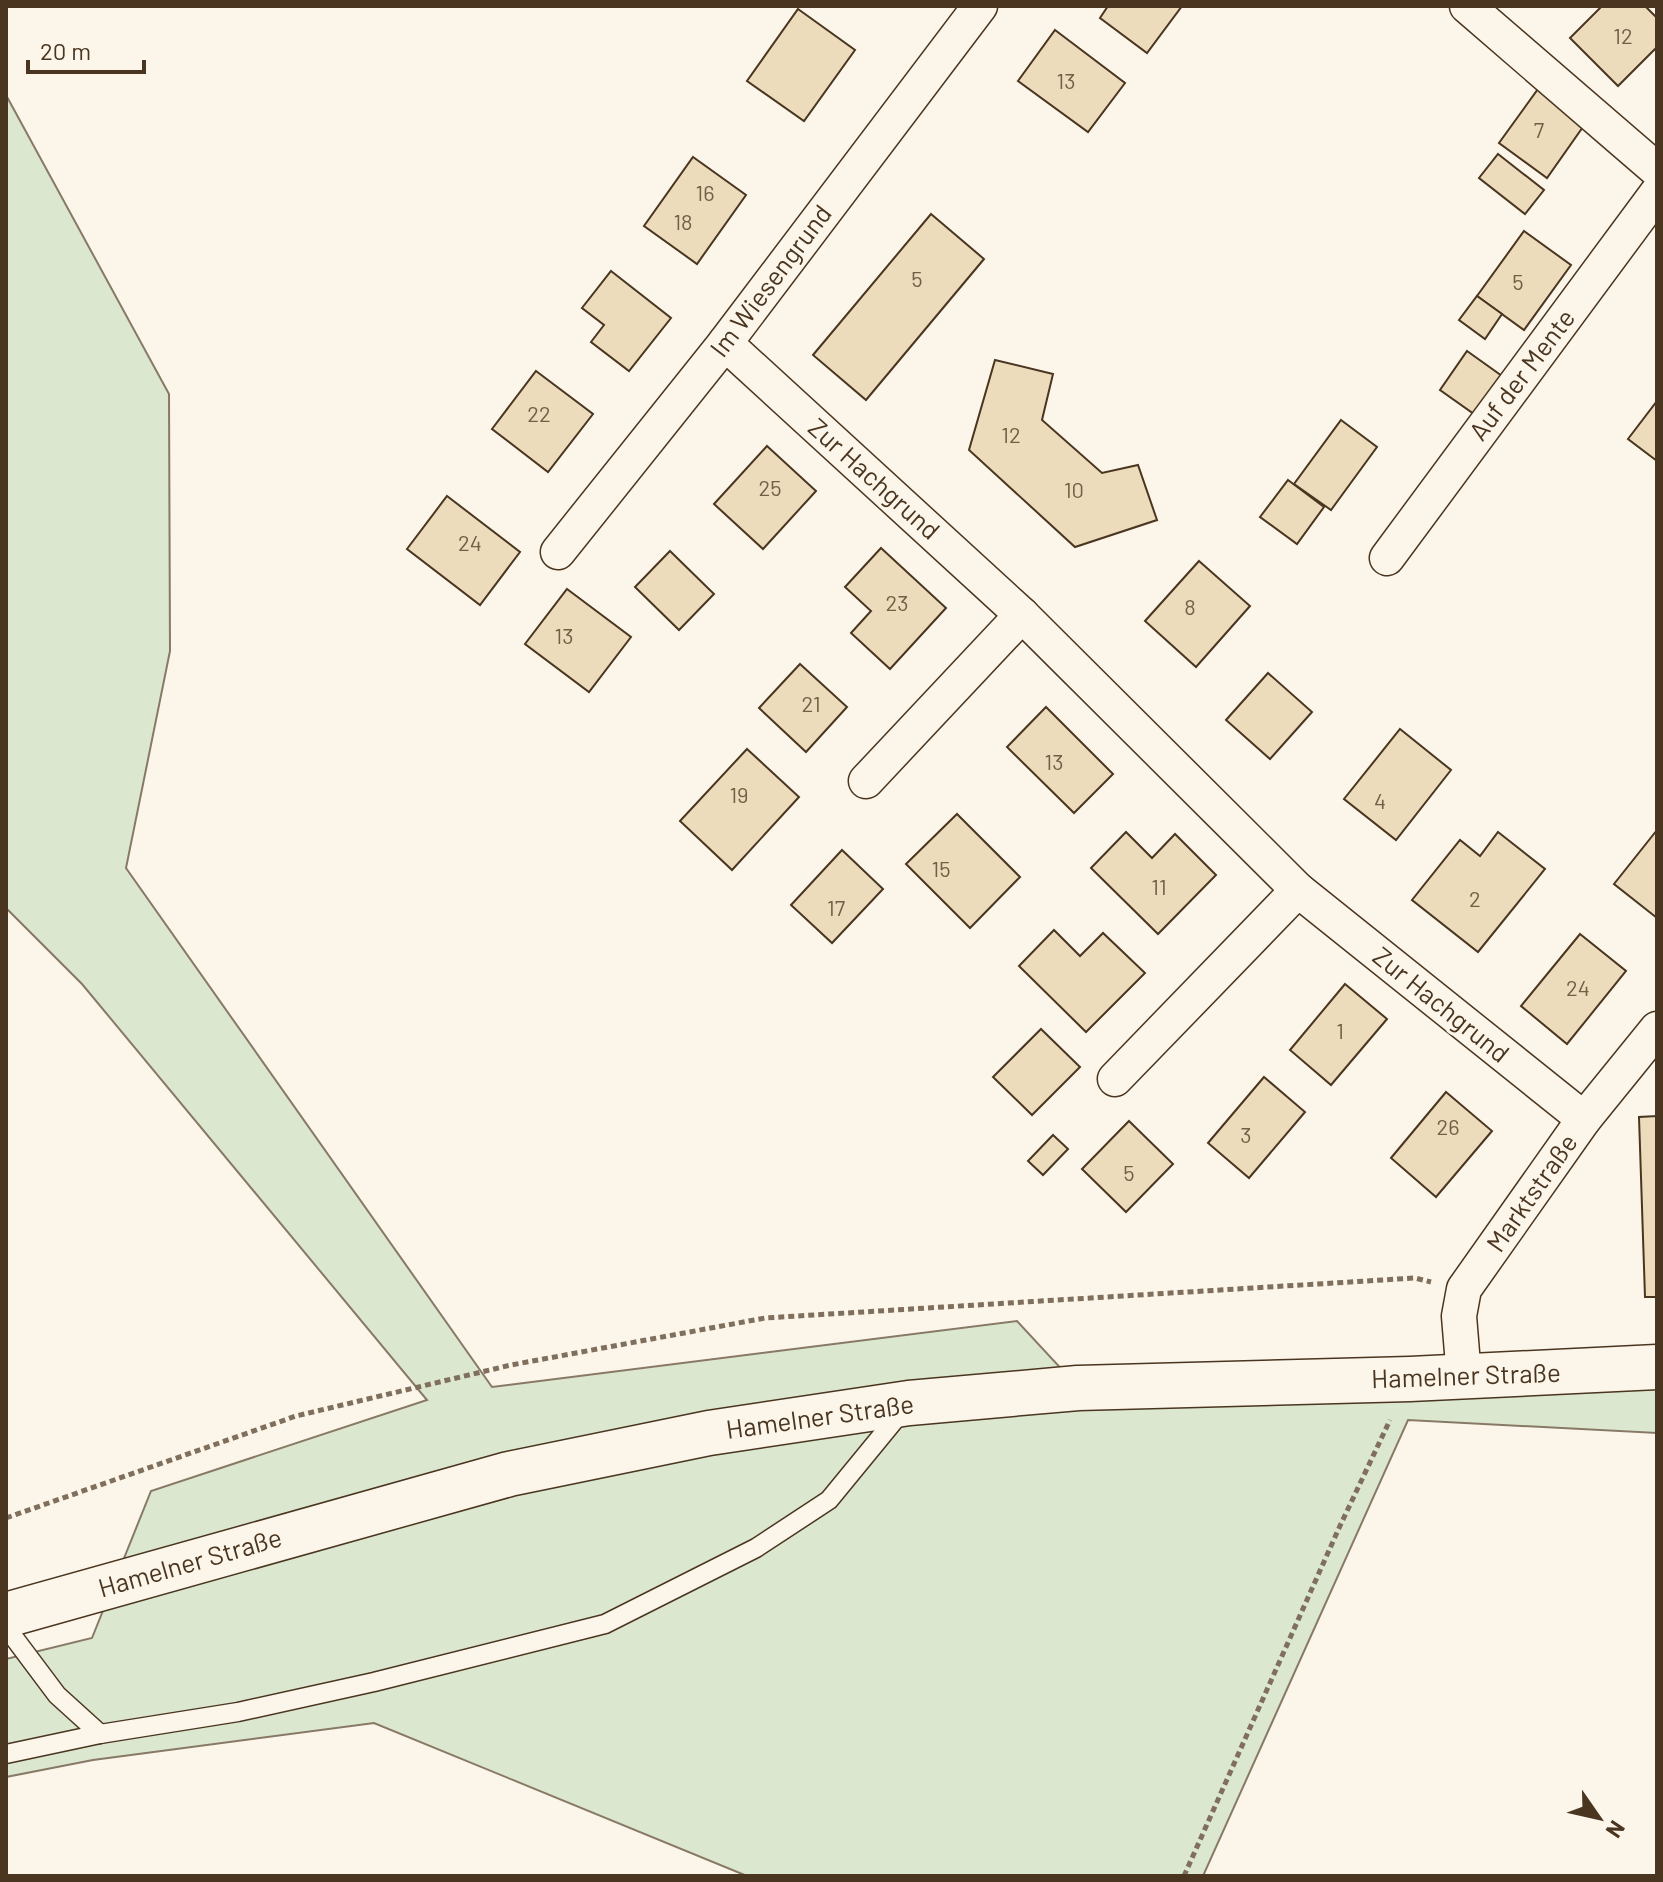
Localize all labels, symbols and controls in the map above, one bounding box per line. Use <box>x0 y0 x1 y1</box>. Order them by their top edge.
house number: 12 <box>1613 22 1633 48</box>
scale bar <box>28 24 144 74</box>
text: 20 m <box>40 36 91 65</box>
house number: 13 <box>1056 67 1076 93</box>
house number: 7 <box>1534 116 1544 142</box>
house number: 16 <box>695 179 715 205</box>
street label: Im Wiesengrund <box>703 198 837 362</box>
house number: 18 <box>673 208 693 234</box>
house number: 5 <box>911 265 923 291</box>
house number: 5 <box>1512 268 1524 294</box>
street label: Auf der Mente <box>1461 302 1580 446</box>
house number: 22 <box>527 400 551 426</box>
street label: Zur Hachgrund <box>803 411 947 545</box>
house number: 12 <box>1001 421 1021 447</box>
house number: 25 <box>758 474 782 500</box>
house number: 10 <box>1064 476 1084 502</box>
house number: 24 <box>458 529 482 555</box>
house number: 23 <box>886 589 909 615</box>
house number: 8 <box>1184 593 1196 619</box>
house number: 13 <box>554 622 574 648</box>
house number: 21 <box>801 690 821 716</box>
house number: 13 <box>1044 748 1064 774</box>
house number: 19 <box>729 781 749 807</box>
house number: 4 <box>1374 787 1386 813</box>
house number: 15 <box>931 855 951 881</box>
house number: 11 <box>1151 873 1167 899</box>
house number: 2 <box>1469 885 1481 911</box>
house number: 17 <box>827 894 845 920</box>
street label: Zur Hachgrund <box>1368 940 1516 1068</box>
house number: 24 <box>1566 974 1590 1000</box>
house number: 1 <box>1336 1017 1344 1043</box>
house number: 26 <box>1436 1113 1460 1139</box>
house number: 3 <box>1240 1121 1252 1147</box>
street label: Marktstraße <box>1479 1127 1583 1257</box>
house number: 5 <box>1123 1159 1135 1185</box>
street label: Hamelner Straße <box>1371 1356 1561 1393</box>
street label: Hamelner Straße <box>724 1387 916 1444</box>
street label: Hamelner Straße <box>94 1521 285 1603</box>
north arrow <box>1559 1778 1639 1858</box>
text: N <box>1602 1816 1631 1843</box>

